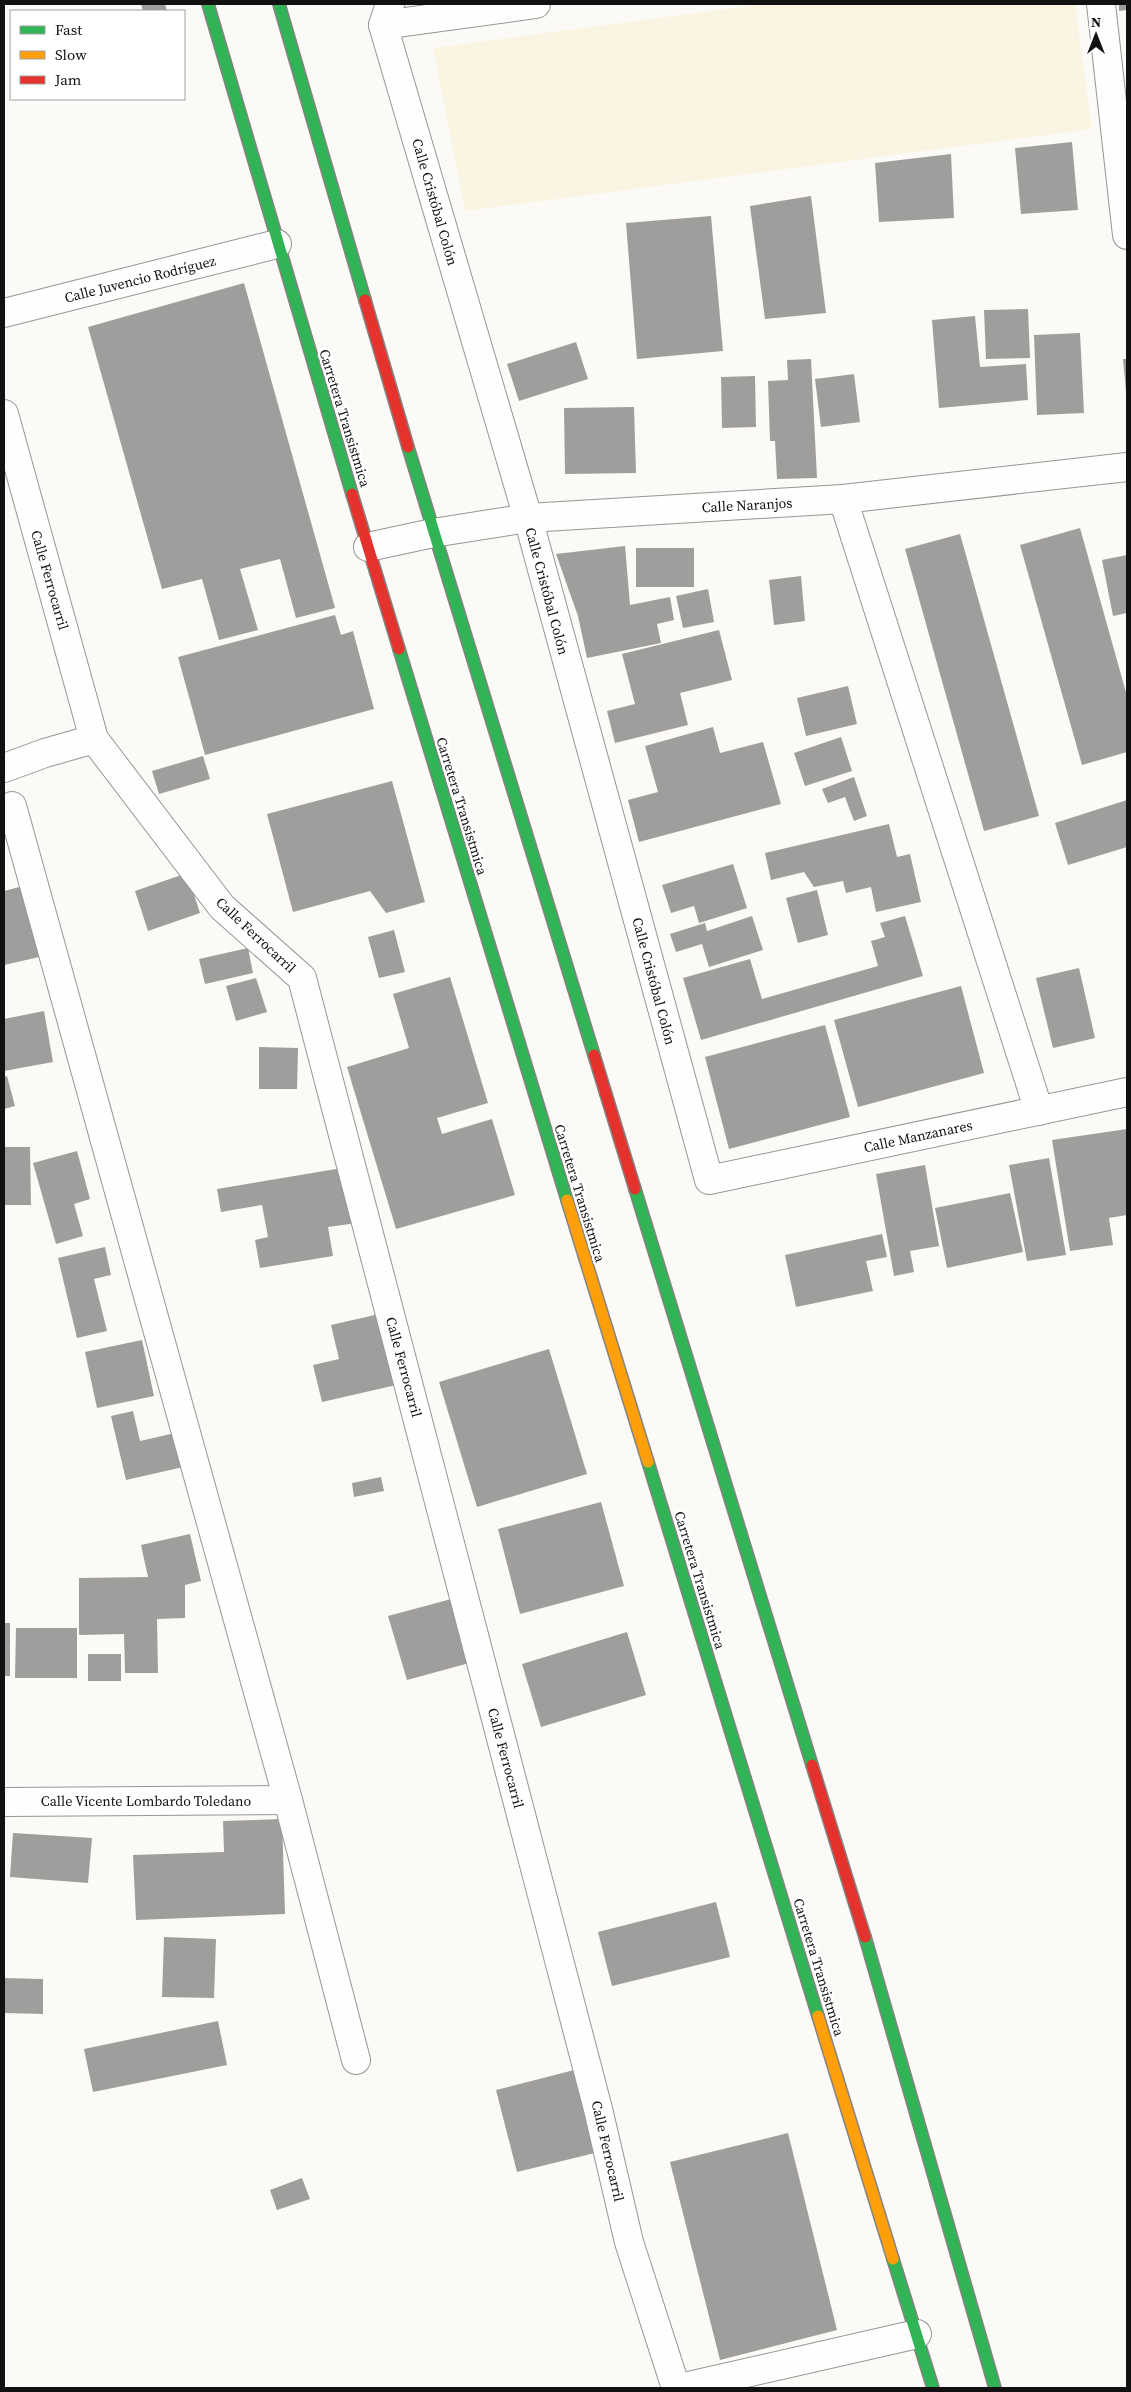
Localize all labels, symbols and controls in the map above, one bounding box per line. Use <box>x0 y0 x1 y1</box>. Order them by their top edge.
legend <box>10 10 185 100</box>
north arrow <box>1071 10 1121 60</box>
text: N <box>1091 12 1101 32</box>
text: Fast <box>55 19 82 40</box>
text: Slow <box>55 44 87 65</box>
text: Jam <box>54 69 82 90</box>
street label: Calle Cristóbal Colón <box>407 136 463 268</box>
street label: Calle Juvencio Rodríguez <box>62 250 218 307</box>
street label: Carretera Transistmica <box>314 347 376 490</box>
street label: Calle Naranjos <box>701 493 793 517</box>
street label: Calle Cristóbal Colón <box>520 525 574 657</box>
street label: Calle Ferrocarril <box>26 528 74 632</box>
street label: Carretera Transistmica <box>431 735 493 878</box>
street label: Calle Ferrocarril <box>212 893 300 977</box>
street label: Calle Cristóbal Colón <box>627 915 681 1047</box>
street label: Calle Manzanares <box>862 1115 974 1157</box>
street label: Carretera Transistmica <box>549 1122 611 1265</box>
street label: Calle Ferrocarril <box>381 1315 427 1419</box>
street label: Carretera Transistmica <box>669 1509 731 1652</box>
street label: Calle Ferrocarril <box>483 1706 529 1810</box>
street label: Calle Vicente Lombardo Toledano <box>41 1791 251 1811</box>
street label: Carretera Transistmica <box>788 1896 850 2039</box>
street label: Calle Ferrocarril <box>587 2099 629 2203</box>

